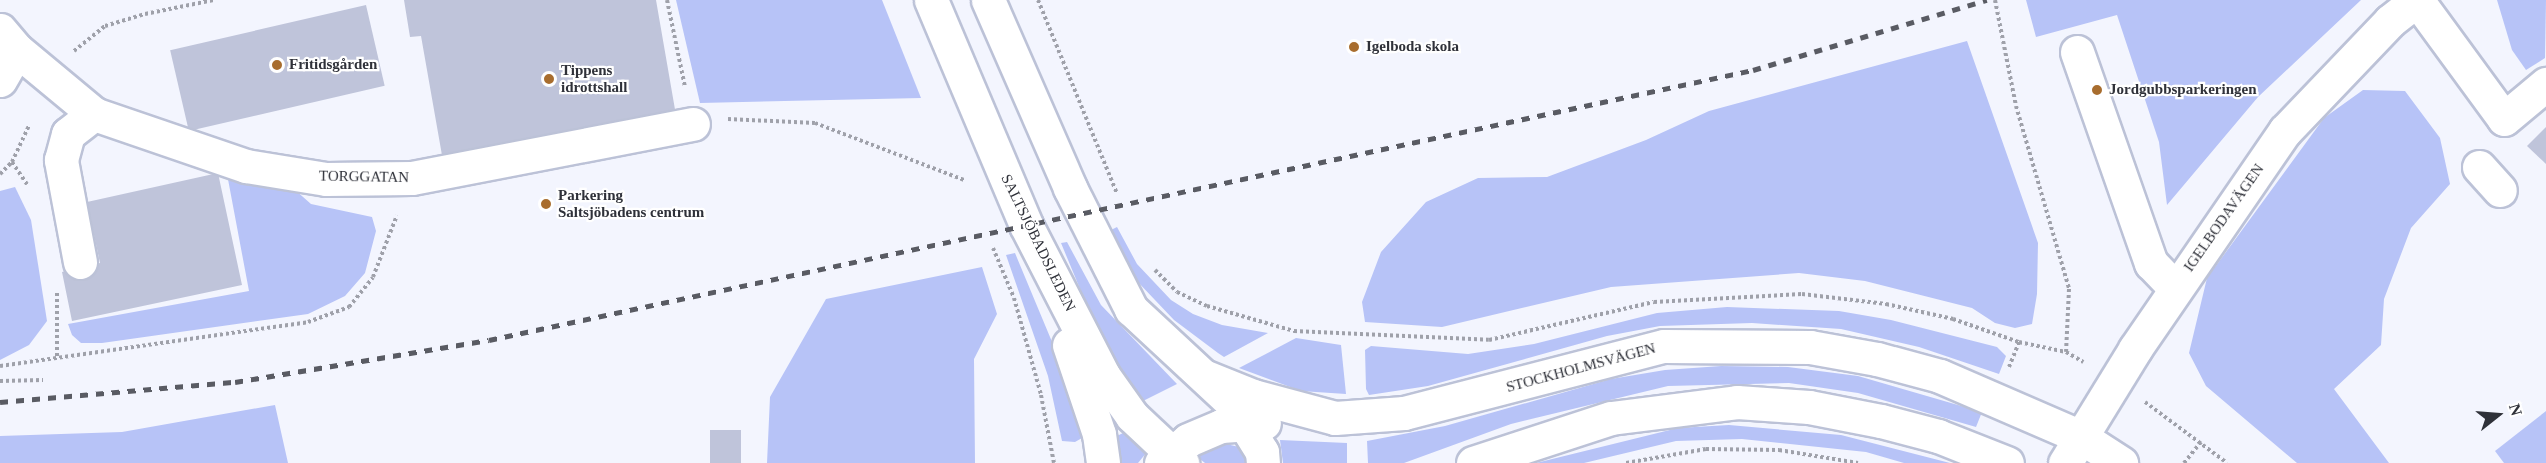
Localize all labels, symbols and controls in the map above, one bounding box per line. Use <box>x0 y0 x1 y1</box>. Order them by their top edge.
place label: Igelboda skola <box>1366 38 1459 56</box>
marker: Igelboda skola <box>1347 40 1361 54</box>
place label: Fritidsgården <box>289 56 377 74</box>
marker: Fritidsgården <box>270 58 284 72</box>
place label: Tippens idrottshall <box>561 61 627 96</box>
marker: Tippens idrottshall <box>542 72 556 86</box>
place label: Jordgubbsparkeringen <box>2109 81 2257 99</box>
marker: Jordgubbsparkeringen <box>2090 83 2104 97</box>
street label: IGELBODAVÄGEN <box>2180 161 2268 275</box>
street label: TORGGATAN <box>319 167 409 187</box>
street label: SALTSJÖBADSLEDEN <box>997 172 1079 314</box>
place label: Parkering Saltsjöbadens centrum <box>558 186 704 221</box>
marker: Parkering Saltsjöbadens centrum <box>539 197 553 211</box>
street label: STOCKHOLMSVÄGEN <box>1504 339 1658 397</box>
north arrow <box>2468 385 2528 445</box>
text: N <box>2506 402 2526 418</box>

